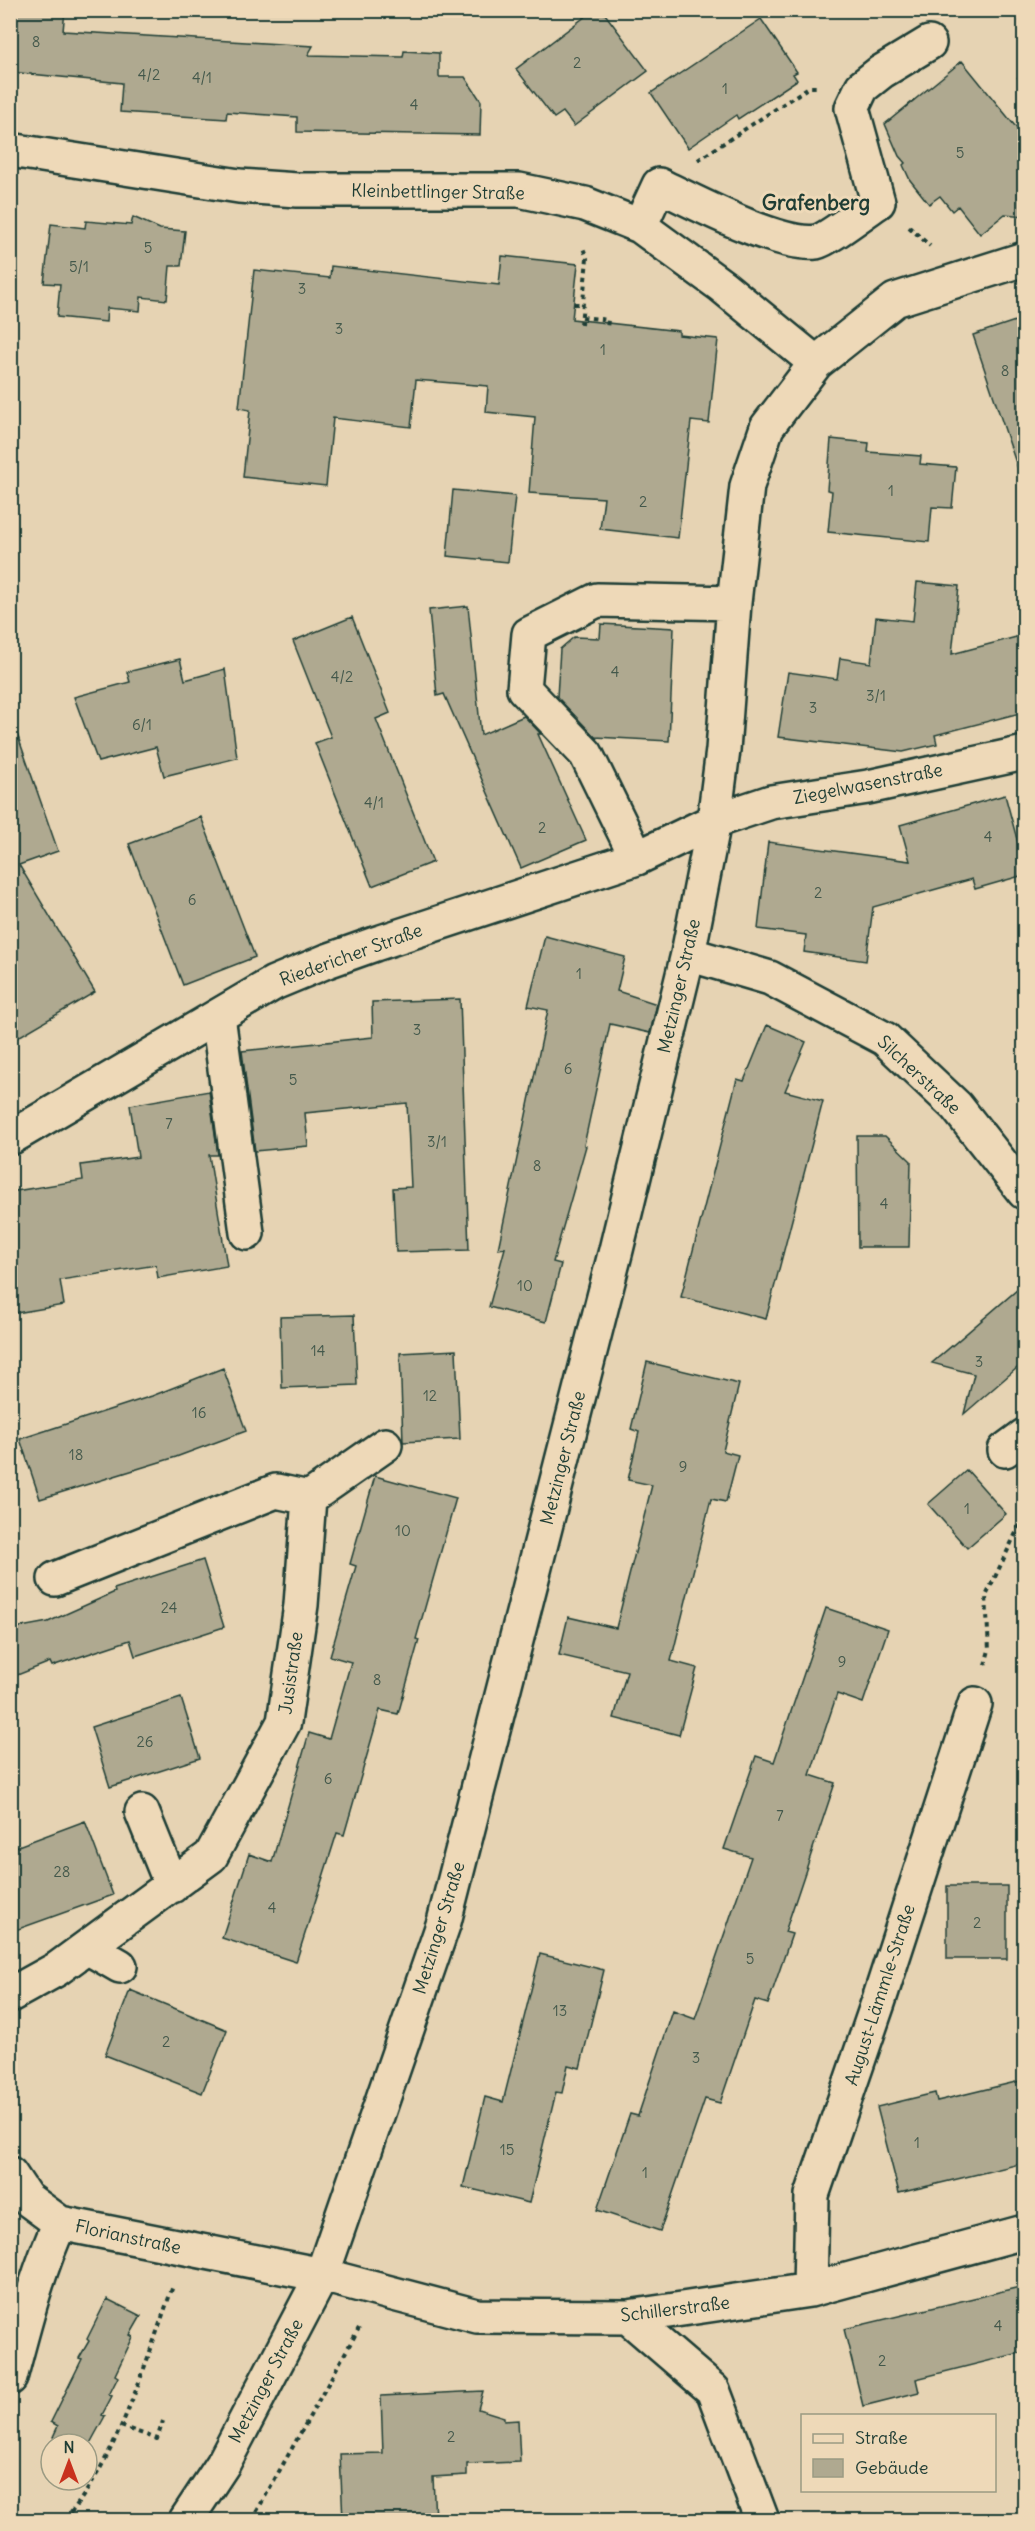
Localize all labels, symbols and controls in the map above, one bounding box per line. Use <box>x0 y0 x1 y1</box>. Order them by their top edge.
house number: 8 <box>32 32 40 51</box>
house number: 2 <box>573 53 581 72</box>
house number: 4/2 <box>138 65 160 84</box>
house number: 4/1 <box>192 68 212 87</box>
house number: 1 <box>722 79 728 98</box>
house number: 4 <box>410 95 419 114</box>
house number: 5 <box>956 143 964 162</box>
street label: Kleinbettlinger Straße <box>351 178 525 205</box>
district label: Grafenberg <box>762 189 870 216</box>
house number: 5 <box>144 238 152 257</box>
house number: 5/1 <box>69 257 89 276</box>
house number: 3 <box>298 279 306 298</box>
house number: 3 <box>335 319 343 338</box>
house number: 1 <box>600 340 606 359</box>
house number: 8 <box>1001 361 1009 380</box>
house number: 1 <box>888 481 894 500</box>
house number: 2 <box>639 492 647 511</box>
house number: 4 <box>611 662 620 681</box>
house number: 4/2 <box>331 667 353 686</box>
house number: 3/1 <box>866 686 886 705</box>
house number: 3 <box>809 698 817 717</box>
house number: 6/1 <box>132 715 152 734</box>
street label: Ziegelwasenstraße <box>791 758 945 809</box>
house number: 4/1 <box>364 793 384 812</box>
house number: 2 <box>538 818 546 837</box>
house number: 4 <box>984 827 993 846</box>
house number: 2 <box>814 883 822 902</box>
house number: 6 <box>188 890 196 909</box>
street label: Metzinger Straße <box>652 916 705 1055</box>
street label: Riedericher Straße <box>276 918 425 991</box>
house number: 1 <box>576 964 582 983</box>
house number: 3 <box>413 1020 421 1039</box>
street label: Silcherstraße <box>873 1030 966 1119</box>
house number: 6 <box>564 1059 572 1078</box>
house number: 5 <box>289 1070 297 1089</box>
house number: 7 <box>165 1114 173 1133</box>
house number: 3/1 <box>427 1132 447 1151</box>
house number: 8 <box>533 1156 541 1175</box>
house number: 4 <box>880 1194 889 1213</box>
house number: 10 <box>517 1276 533 1295</box>
house number: 14 <box>311 1341 326 1360</box>
house number: 3 <box>975 1352 983 1371</box>
house number: 12 <box>423 1386 437 1405</box>
street label: Metzinger Straße <box>535 1388 590 1527</box>
house number: 16 <box>192 1403 206 1422</box>
house number: 18 <box>69 1445 83 1464</box>
house number: 9 <box>679 1457 687 1476</box>
house number: 1 <box>964 1499 970 1518</box>
house number: 10 <box>395 1521 411 1540</box>
house number: 24 <box>161 1598 178 1617</box>
street label: Jusistraße <box>273 1630 308 1716</box>
house number: 9 <box>838 1652 846 1671</box>
house number: 8 <box>373 1670 381 1689</box>
house number: 26 <box>137 1732 153 1751</box>
house number: 6 <box>324 1769 332 1788</box>
house number: 7 <box>776 1806 784 1825</box>
street label: Metzinger Straße <box>407 1859 470 1997</box>
house number: 28 <box>54 1862 70 1881</box>
house number: 4 <box>268 1898 277 1917</box>
street label: August-Lämmle-Straße <box>839 1901 920 2088</box>
house number: 2 <box>973 1913 981 1932</box>
house number: 5 <box>746 1949 754 1968</box>
house number: 13 <box>553 2001 567 2020</box>
house number: 2 <box>162 2032 170 2051</box>
house number: 3 <box>692 2048 700 2067</box>
house number: 1 <box>914 2133 920 2152</box>
house number: 15 <box>500 2140 514 2159</box>
house number: 1 <box>642 2163 648 2182</box>
street label: Florianstraße <box>73 2214 183 2259</box>
street label: Schillerstraße <box>619 2290 731 2327</box>
street label: Metzinger Straße <box>223 2315 308 2447</box>
house number: 4 <box>994 2316 1003 2335</box>
house number: 2 <box>878 2351 886 2370</box>
legend <box>801 2414 996 2492</box>
text: Straße <box>855 2426 908 2449</box>
house number: 2 <box>447 2427 455 2446</box>
north arrow <box>39 2432 99 2492</box>
text: N <box>63 2437 75 2457</box>
text: Gebäude <box>855 2456 928 2479</box>

